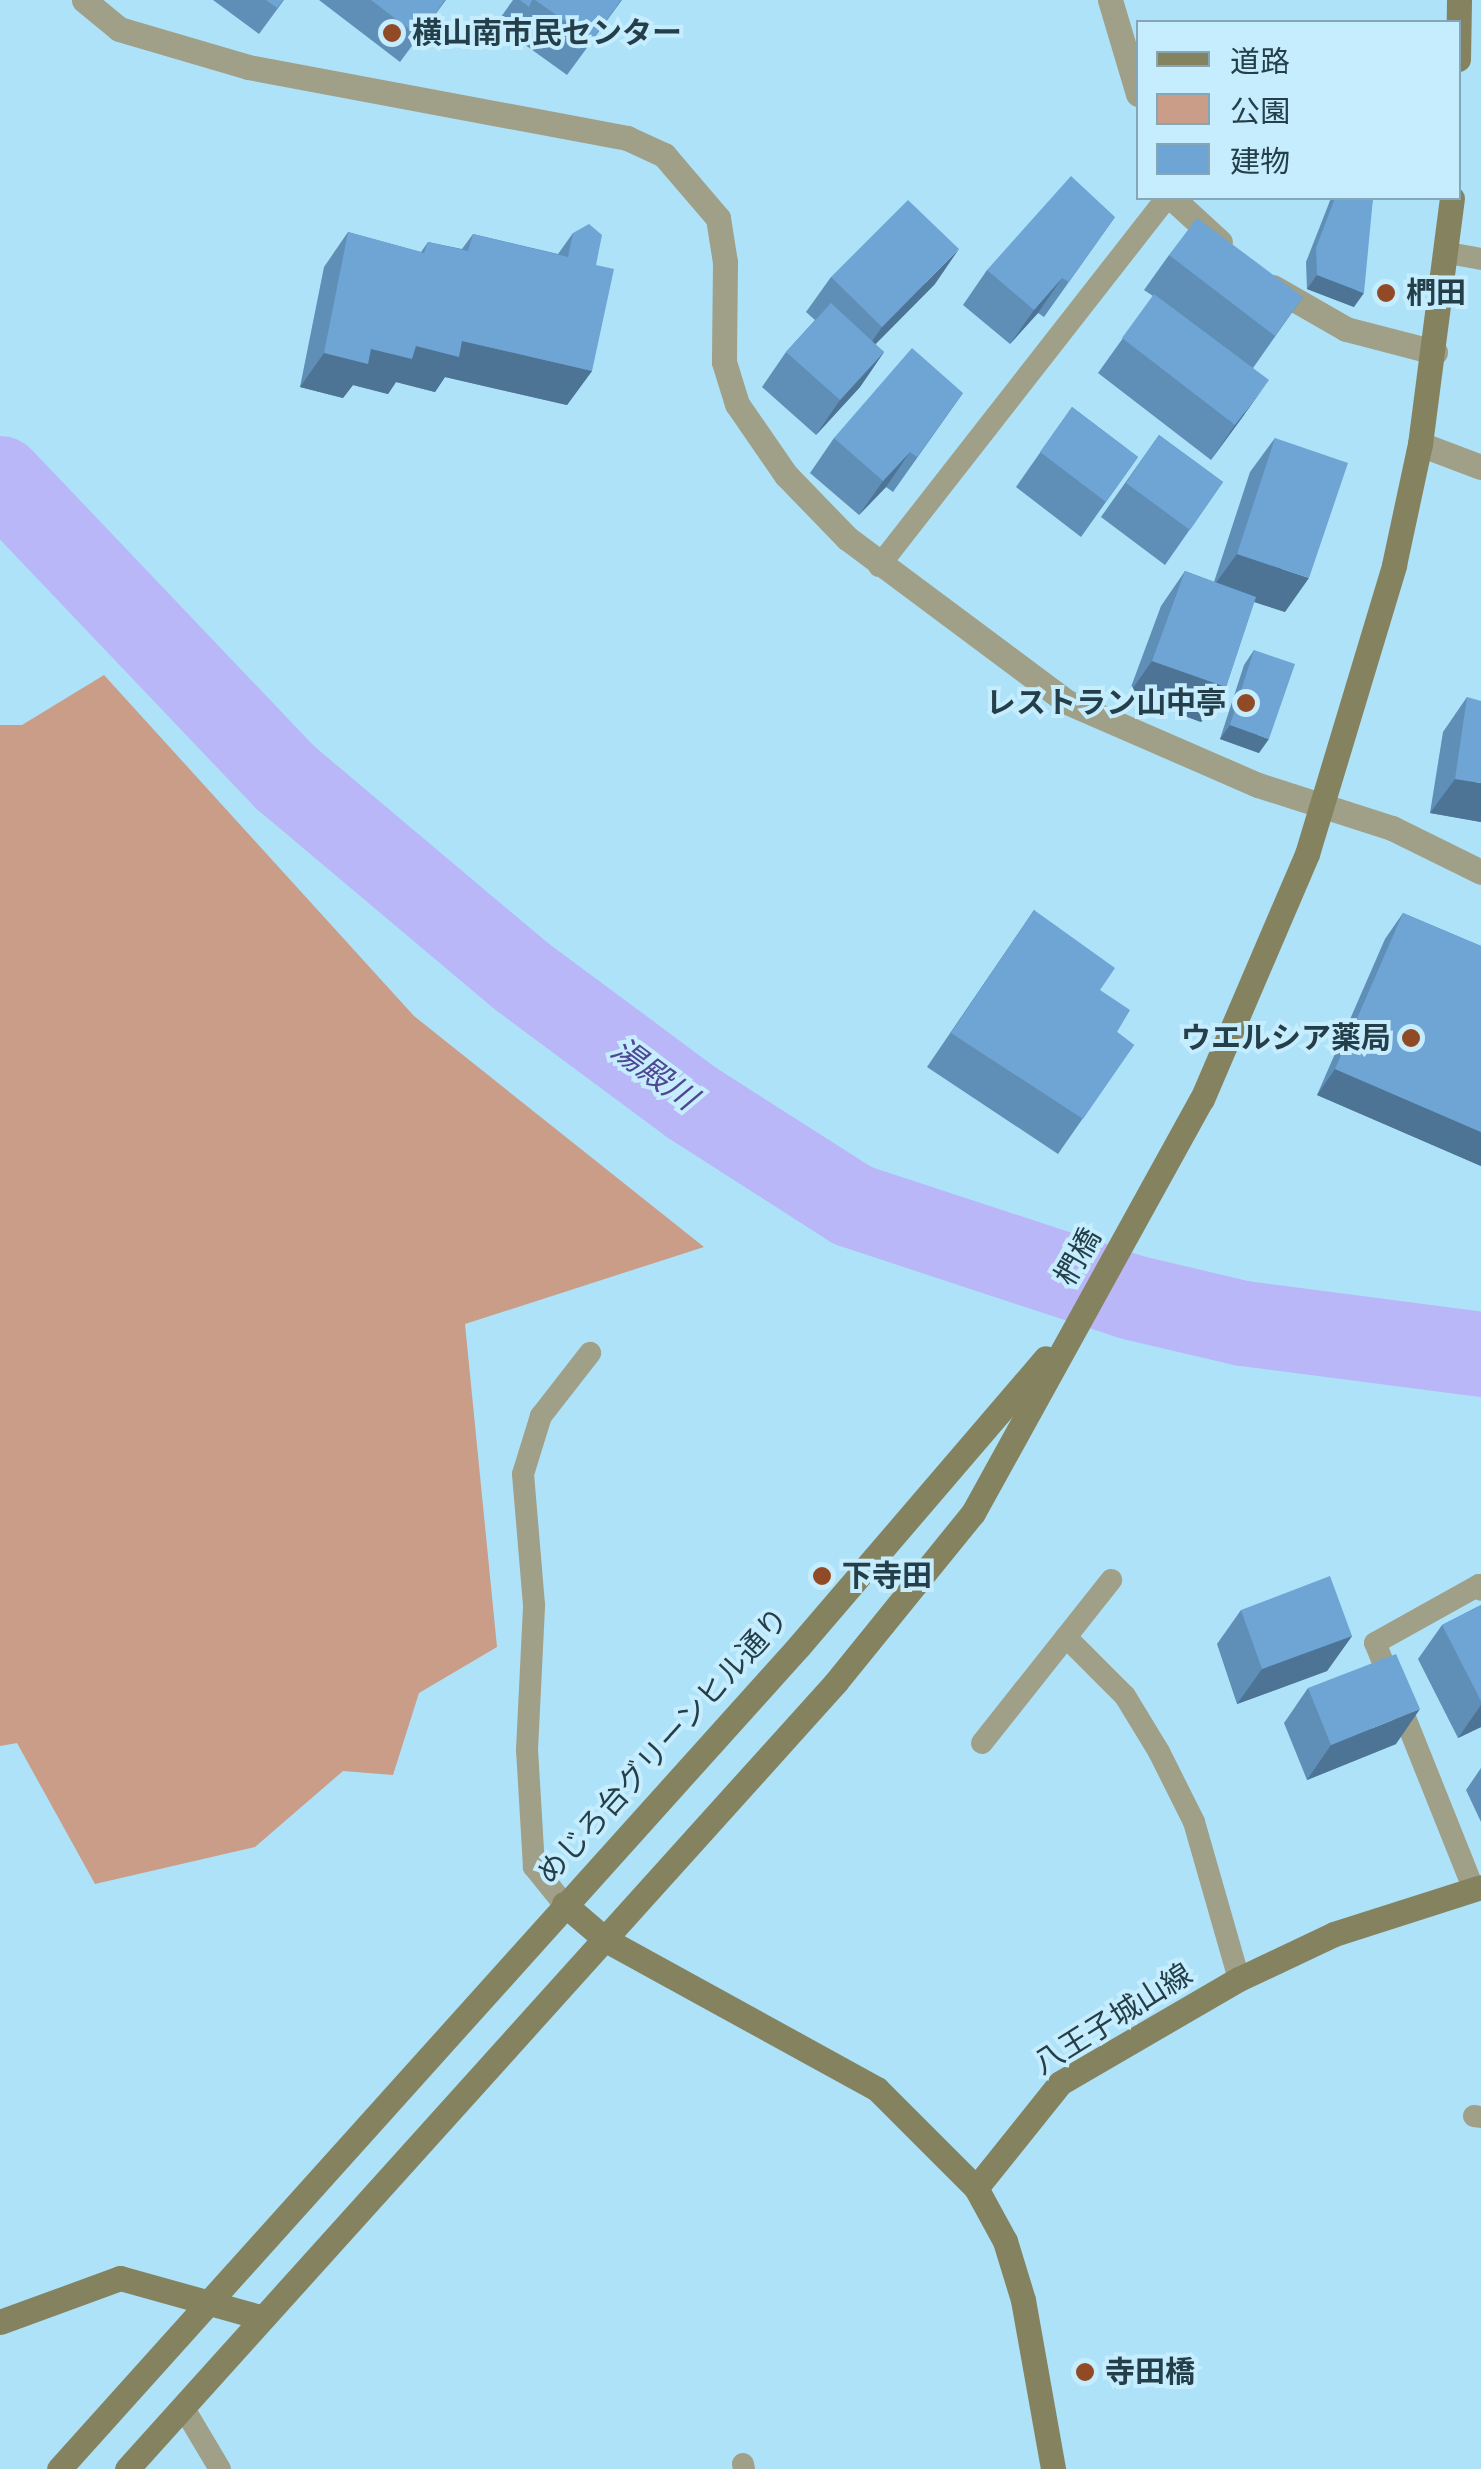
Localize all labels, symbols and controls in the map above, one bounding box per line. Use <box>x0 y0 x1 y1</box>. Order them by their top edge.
place label: 横山南市民センター <box>412 15 682 51</box>
legend <box>1136 20 1461 200</box>
marker: 横山南市民センター <box>381 22 403 44</box>
text: 道路 <box>1230 44 1290 79</box>
text: 公園 <box>1230 94 1290 129</box>
text: 建物 <box>1230 144 1290 179</box>
place label: 椚田 <box>1406 275 1466 311</box>
marker: 椚田 <box>1375 282 1397 304</box>
place label: レストラン山中亭 <box>986 685 1226 721</box>
marker: レストラン山中亭 <box>1235 692 1257 714</box>
place label: ウエルシア薬局 <box>1181 1020 1391 1056</box>
marker: ウエルシア薬局 <box>1400 1027 1422 1049</box>
water label: 湯殿川 <box>604 1030 704 1118</box>
street label: 椚橋 <box>1047 1222 1109 1292</box>
place label: 下寺田 <box>842 1558 932 1594</box>
marker: 下寺田 <box>811 1565 833 1587</box>
street label: めじろ台グリーンヒル通り <box>529 1600 797 1892</box>
street label: 八王子城山線 <box>1027 1956 1199 2082</box>
place label: 寺田橋 <box>1105 2354 1195 2390</box>
marker: 寺田橋 <box>1074 2361 1096 2383</box>

